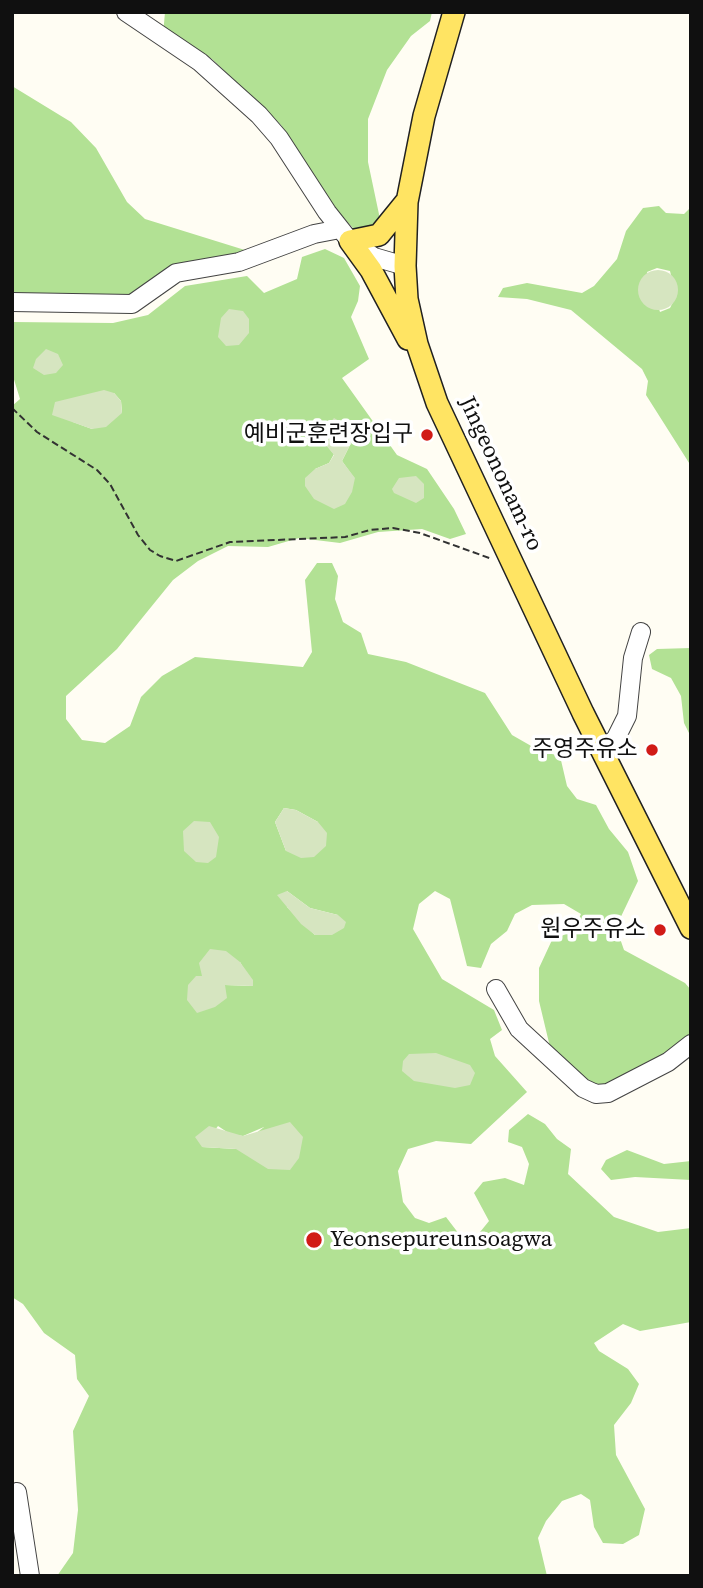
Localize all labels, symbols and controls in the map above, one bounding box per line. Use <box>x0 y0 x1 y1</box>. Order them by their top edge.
street label: Jingeononam-ro <box>452 392 548 556</box>
place label: 예비군훈련장입구 <box>244 421 413 449</box>
marker: 예비군훈련장입구 <box>419 427 435 443</box>
place label: 주영주유소 <box>532 736 638 764</box>
marker: 주영주유소 <box>644 742 660 758</box>
place label: 원우주유소 <box>540 916 646 944</box>
marker: 원우주유소 <box>652 922 668 938</box>
place label: Yeonsepureunsoagwa <box>330 1226 552 1254</box>
marker: Yeonsepureunsoagwa <box>304 1230 324 1250</box>

